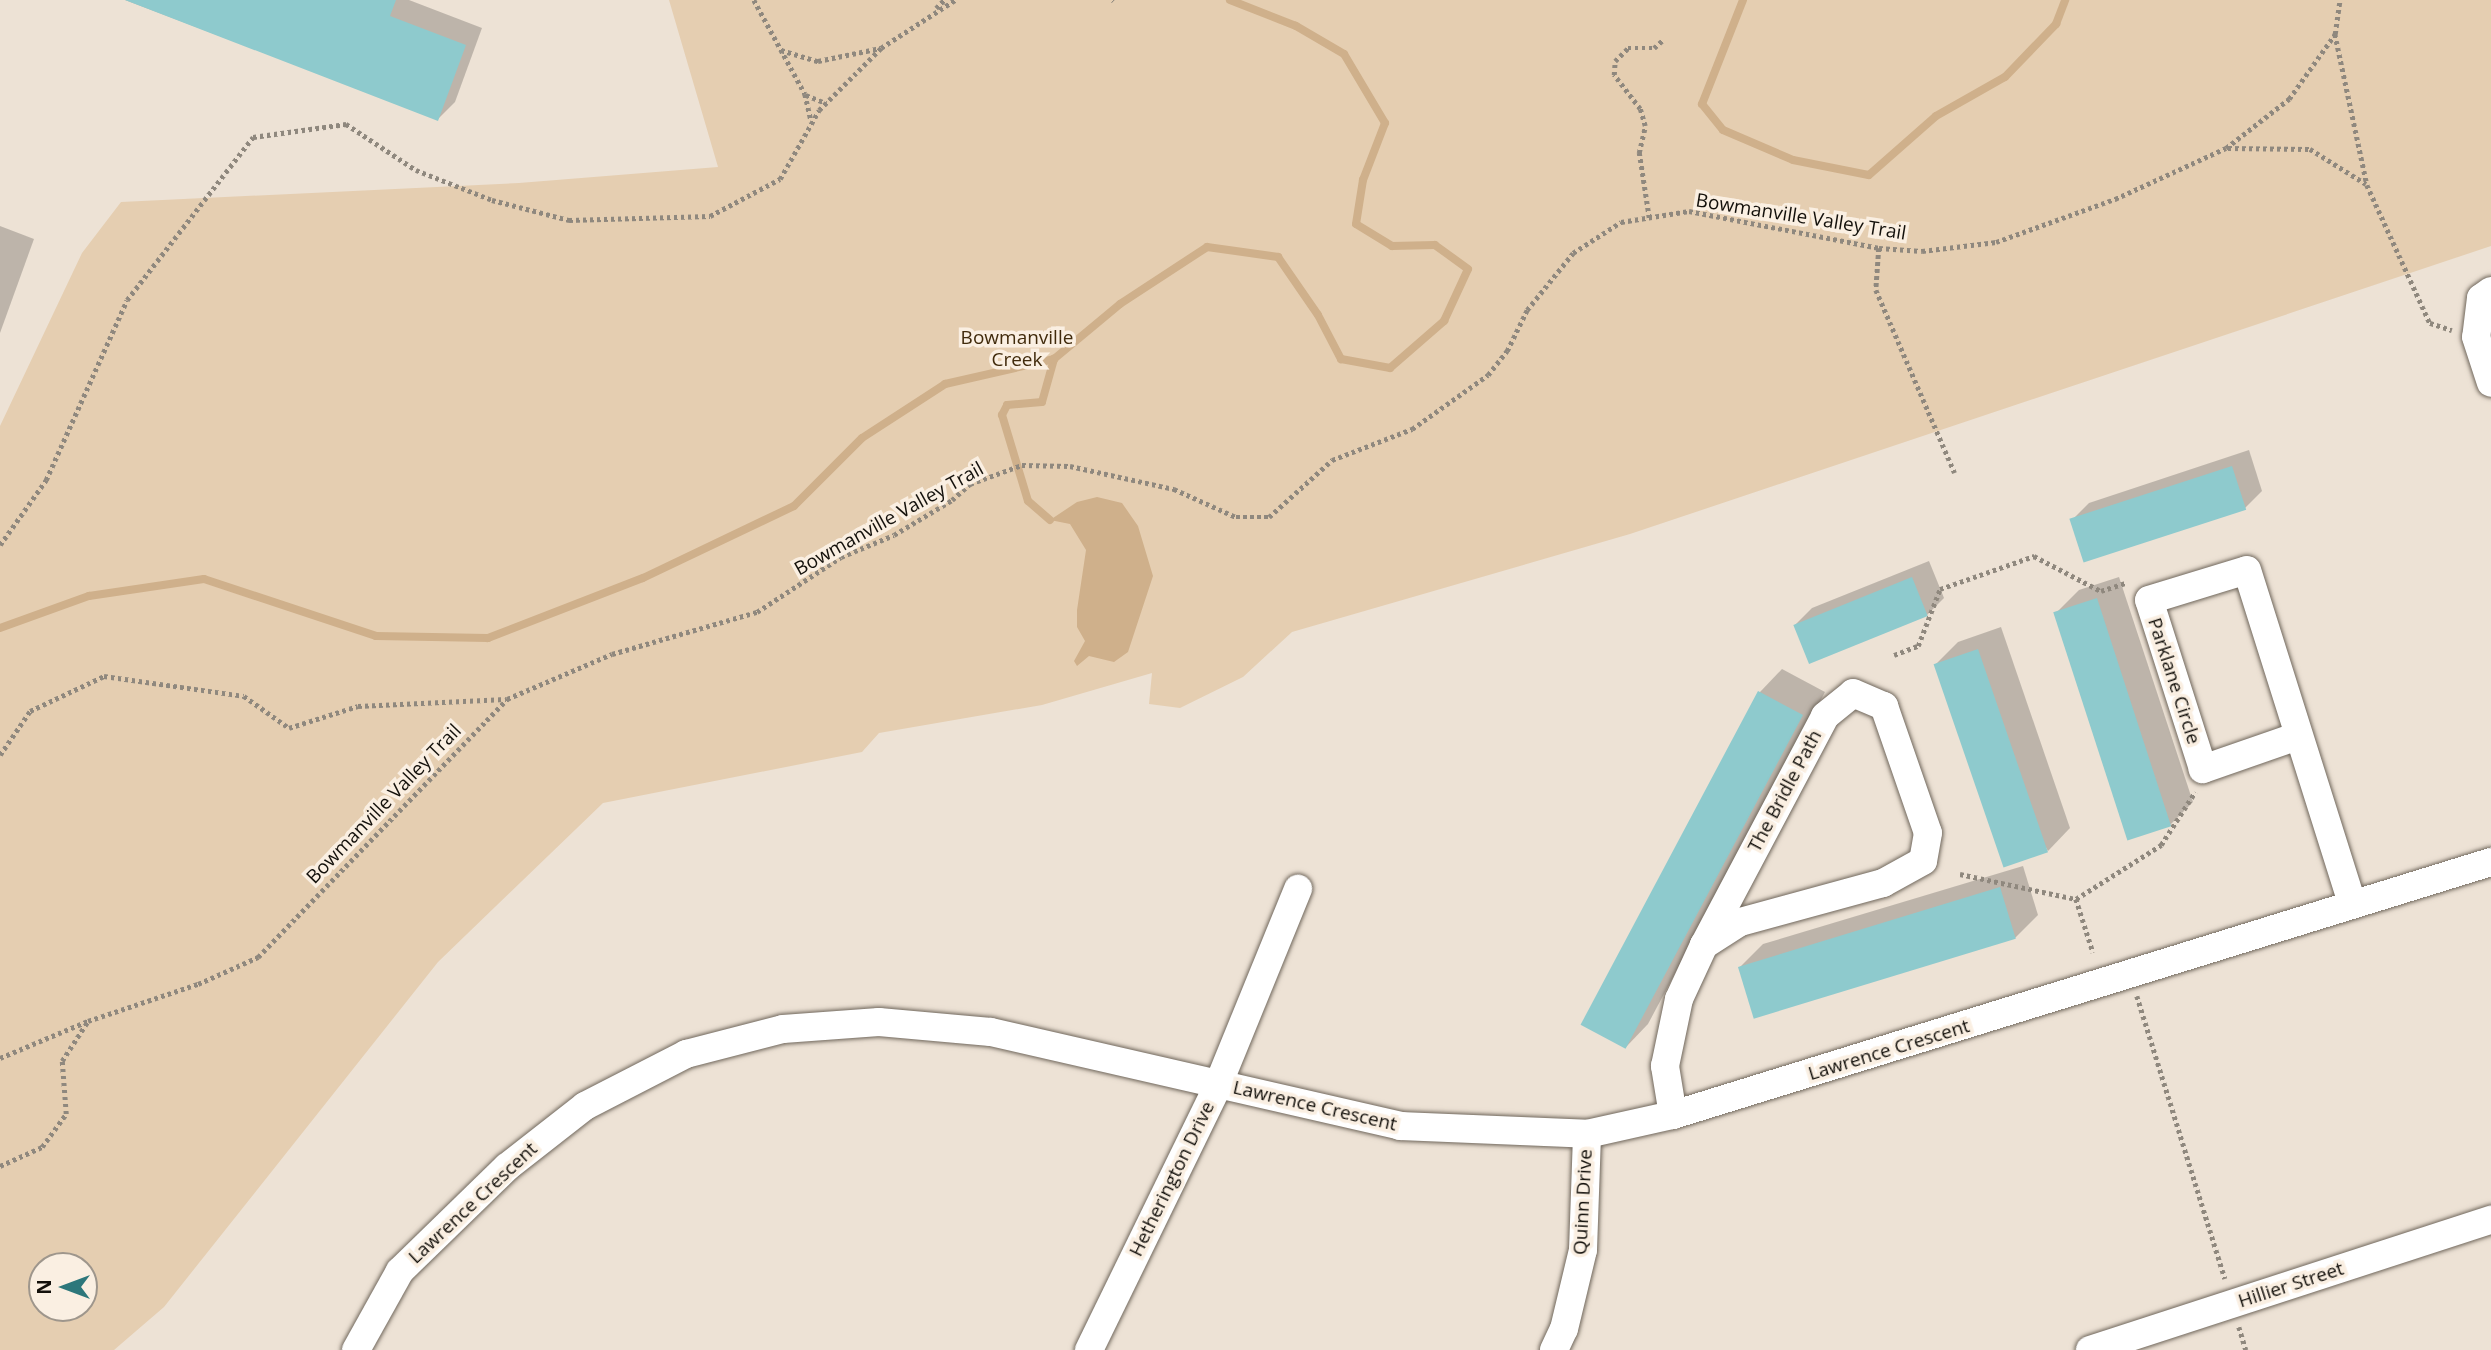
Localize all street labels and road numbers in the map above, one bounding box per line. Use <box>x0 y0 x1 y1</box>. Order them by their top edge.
street label: Bowmanville Valley Trail <box>1694 189 1908 245</box>
street label: Bowmanville Valley Trail <box>790 457 988 581</box>
street label: Parklane Circle <box>2143 615 2205 747</box>
street label: Bowmanville Valley Trail <box>302 720 466 888</box>
street label: The Bridle Path <box>1743 726 1827 856</box>
street label: Lawrence Crescent <box>1806 1015 1972 1085</box>
street label: Lawrence Crescent <box>1231 1076 1399 1136</box>
street label: Hetherington Drive <box>1125 1098 1219 1260</box>
street label: Lawrence Crescent <box>404 1137 542 1269</box>
street label: Quinn Drive <box>1569 1148 1597 1256</box>
street label: Hillier Street <box>2235 1257 2347 1313</box>

